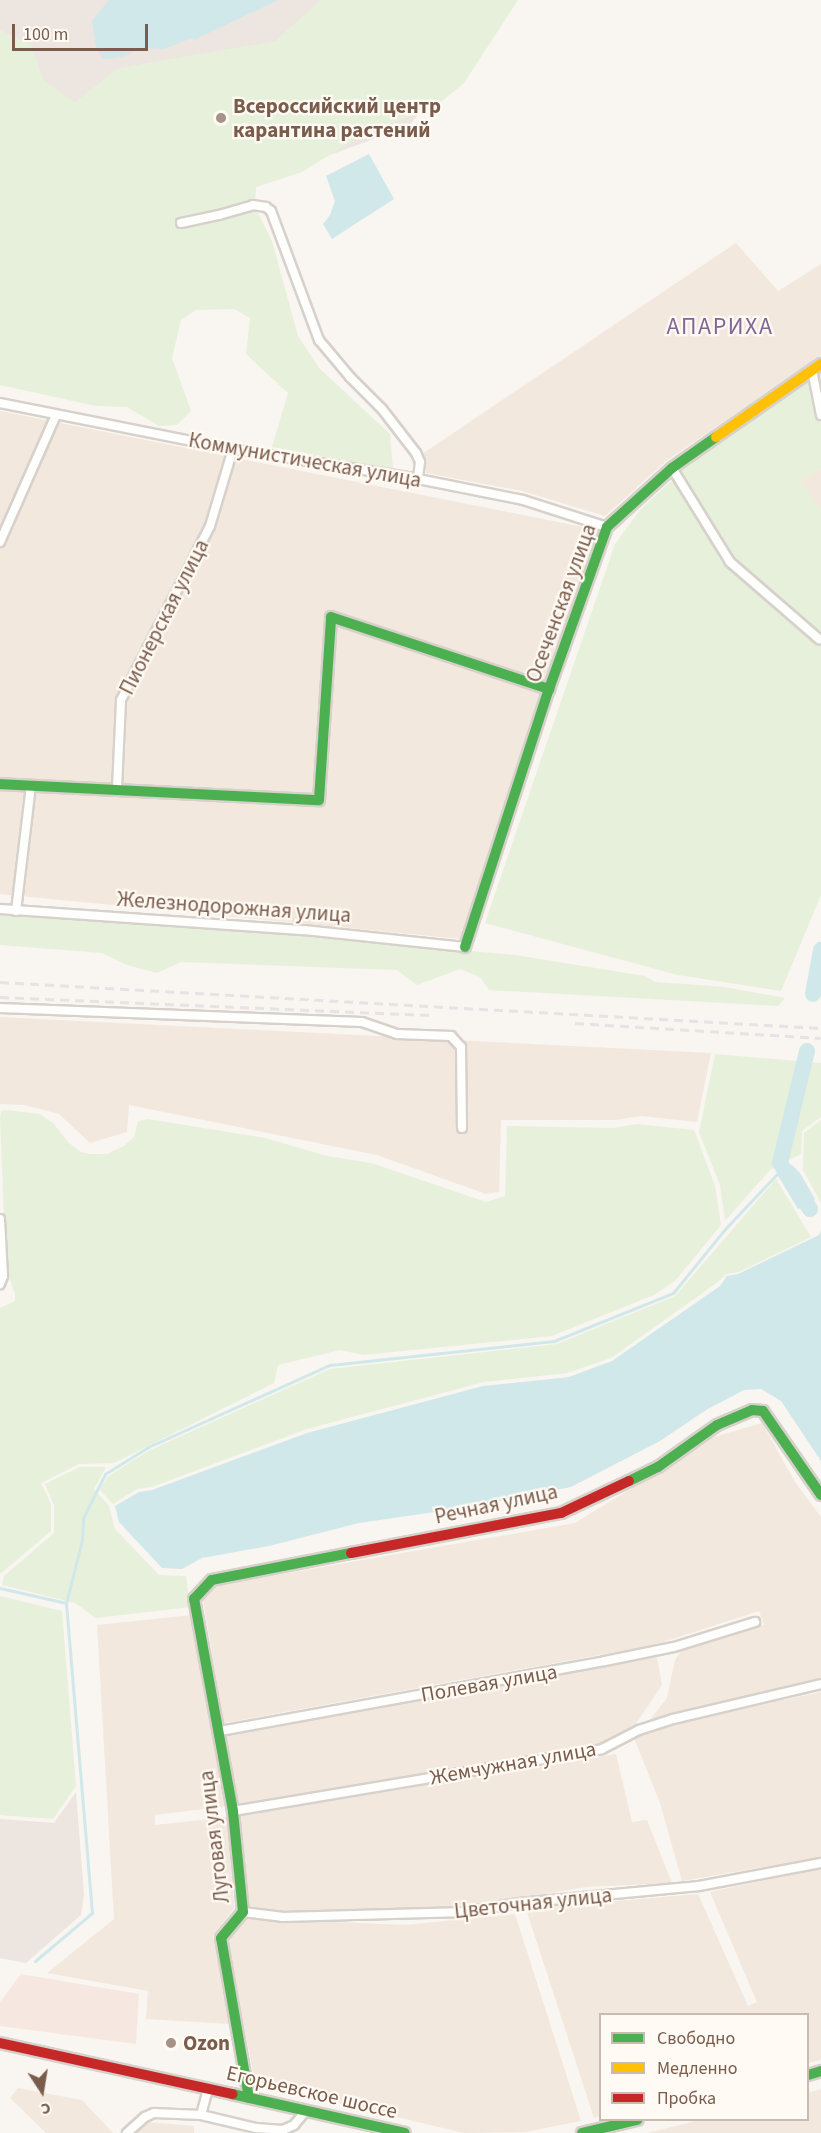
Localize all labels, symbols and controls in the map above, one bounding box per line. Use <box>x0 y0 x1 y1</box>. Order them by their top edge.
scale bar <box>15 12 152 50</box>
text: 100 m <box>23 22 68 47</box>
place label: Всероссийский центр карантина растений <box>233 93 441 143</box>
marker: Всероссийский центр карантина растений <box>214 111 228 125</box>
district label: АПАРИХА <box>667 313 773 341</box>
street label: Коммунистическая улица <box>187 427 423 493</box>
street label: Осеченская улица <box>521 520 601 686</box>
street label: Пионерская улица <box>114 535 214 699</box>
street label: Железнодорожная улица <box>116 886 352 928</box>
street label: Речная улица <box>432 1479 560 1529</box>
street label: Полевая улица <box>419 1659 559 1707</box>
street label: Жемчужная улица <box>428 1736 598 1790</box>
street label: Луговая улица <box>193 1769 235 1905</box>
street label: Цветочная улица <box>453 1882 613 1924</box>
legend <box>599 2013 809 2121</box>
text: Свободно <box>657 2026 735 2051</box>
place label: Ozon <box>183 2030 230 2056</box>
marker: Ozon <box>164 2036 178 2050</box>
text: Медленно <box>657 2056 737 2081</box>
street label: Егорьевское шоссе <box>224 2060 400 2124</box>
north arrow <box>12 2061 72 2121</box>
text: Пробка <box>657 2086 716 2111</box>
text: С <box>39 2097 53 2120</box>

